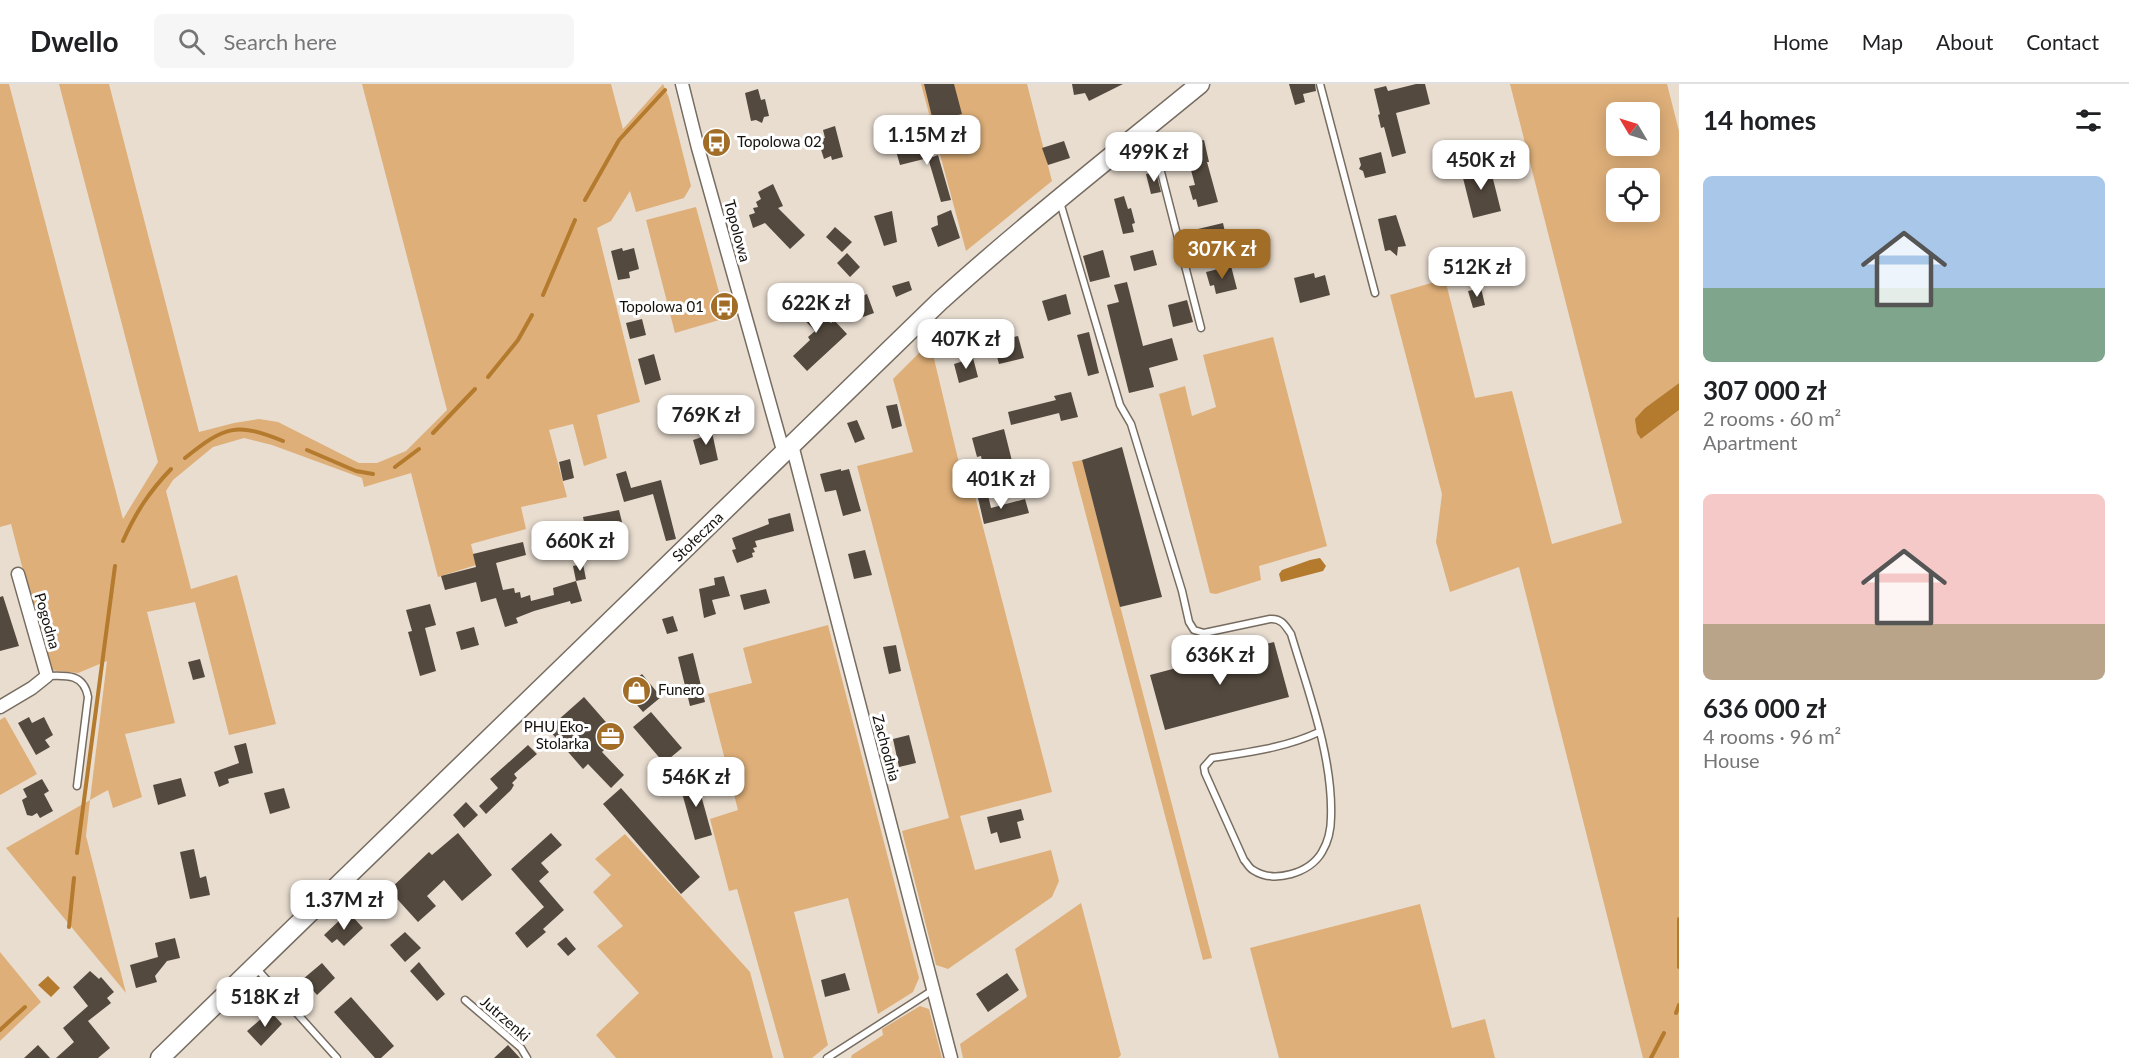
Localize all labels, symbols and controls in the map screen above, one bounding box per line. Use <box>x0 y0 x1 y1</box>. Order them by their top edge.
search box <box>154 14 574 68</box>
text: Dwello <box>30 24 118 58</box>
icon: search <box>175 25 208 58</box>
text: Search here <box>223 28 337 55</box>
text: Home <box>1773 29 1829 54</box>
text: Map <box>1862 29 1903 54</box>
text: About <box>1936 29 1993 54</box>
text: Contact <box>2026 29 2099 54</box>
north arrow <box>1606 102 1660 156</box>
map controls <box>1606 102 1660 222</box>
text: 14 homes <box>1703 104 1816 136</box>
icon: filters <box>2072 104 2105 137</box>
pin: 1.15M zł <box>865 115 989 166</box>
text: 1.15M zł <box>887 122 967 146</box>
bus stop icon: Topolowa 02 <box>700 126 732 158</box>
place label: Topolowa 02 <box>737 132 822 150</box>
pin: 499K zł <box>1099 132 1209 183</box>
text: 499K zł <box>1119 139 1189 163</box>
pin: 450K zł <box>1426 140 1536 191</box>
text: 450K zł <box>1446 147 1516 171</box>
button: locate <box>1606 168 1660 222</box>
street label: Topolowa <box>721 198 755 264</box>
icon: home <box>1850 215 1958 323</box>
pin: 307K zł <box>1167 229 1277 280</box>
text: 307K zł <box>1187 236 1257 260</box>
pin: 512K zł <box>1422 247 1532 298</box>
text: 512K zł <box>1442 254 1512 278</box>
pin: 622K zł <box>761 283 871 334</box>
text: 622K zł <box>781 290 851 314</box>
bus stop icon: Topolowa 01 <box>709 291 741 323</box>
place label: Topolowa 01 <box>619 297 704 315</box>
pin: 407K zł <box>911 319 1021 370</box>
text: 407K zł <box>931 326 1001 350</box>
text: 307 000 zł <box>1703 374 1827 406</box>
pin: 769K zł <box>651 395 761 446</box>
text: 769K zł <box>671 402 741 426</box>
text: 2 rooms · 60 m² <box>1703 406 1841 430</box>
text: Apartment <box>1703 430 1797 454</box>
pin: 401K zł <box>946 459 1056 510</box>
text: 401K zł <box>966 466 1036 490</box>
street label: Stołeczna <box>668 508 727 565</box>
pin: 660K zł <box>525 521 635 572</box>
text: 660K zł <box>545 528 615 552</box>
icon: home <box>1850 533 1958 641</box>
street label: Pogodna <box>31 591 65 651</box>
pin: 636K zł <box>1165 635 1275 686</box>
text: 636K zł <box>1185 642 1255 666</box>
shop icon: Funero <box>621 674 653 706</box>
place label: Funero <box>658 680 704 698</box>
text: 636 000 zł <box>1703 692 1827 724</box>
street label: Zachodnia <box>869 712 904 783</box>
place label: PHU Eko- Stolarka <box>524 717 589 752</box>
office icon: PHU Eko- Stolarka <box>594 720 626 752</box>
text: 4 rooms · 96 m² <box>1703 724 1841 748</box>
text: House <box>1703 748 1760 772</box>
pin: 546K zł <box>641 757 751 808</box>
text: 546K zł <box>661 764 731 788</box>
pin: 1.37M zł <box>282 880 406 931</box>
text: 1.37M zł <box>304 887 384 911</box>
pin: 518K zł <box>210 977 320 1028</box>
text: 518K zł <box>230 984 300 1008</box>
street label: Jutrzenki <box>477 992 534 1045</box>

